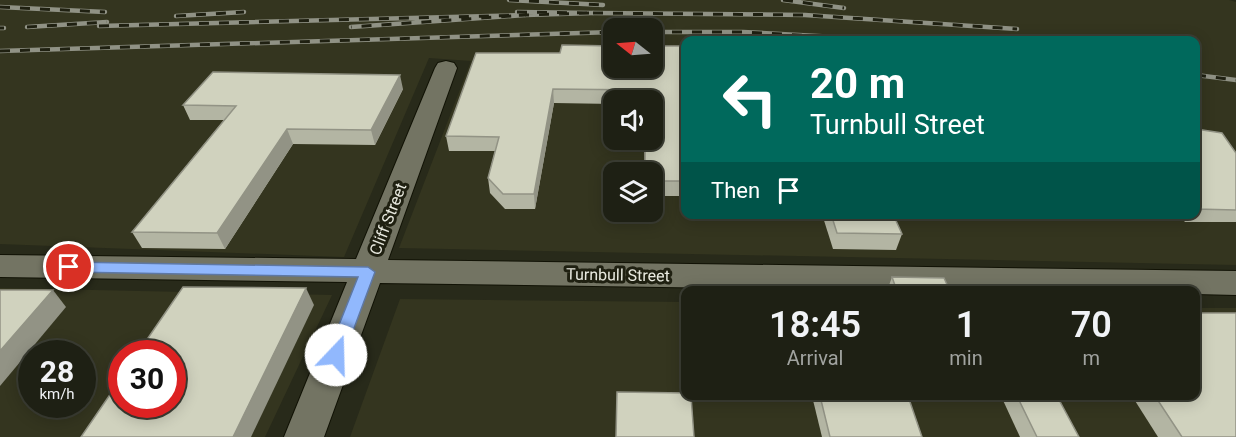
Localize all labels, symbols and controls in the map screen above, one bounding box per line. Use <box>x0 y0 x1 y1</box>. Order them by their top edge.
north arrow <box>603 18 663 78</box>
map controls <box>603 18 663 222</box>
text: 20 m <box>810 59 905 108</box>
icon: left <box>711 60 789 138</box>
button: sound <box>603 90 663 150</box>
text: Turnbull Street <box>810 109 985 141</box>
button: layers <box>603 162 663 222</box>
icon: arrive <box>772 174 805 207</box>
text: Then <box>711 178 760 203</box>
street label: Cliff Street <box>366 180 410 258</box>
pin <box>43 241 94 292</box>
icon: arrive <box>52 250 85 283</box>
street label: Turnbull Street <box>566 265 670 285</box>
text: 18:45 <box>769 304 861 346</box>
text: 1 <box>956 304 976 346</box>
text: 70 <box>1071 304 1112 346</box>
position arrow <box>304 323 368 387</box>
speed limit sign: 30 <box>108 340 186 418</box>
text: Arrival <box>787 346 843 370</box>
text: min <box>949 346 983 370</box>
text: m <box>1083 346 1100 370</box>
text: 28 <box>40 354 74 389</box>
text: km/h <box>39 385 75 403</box>

